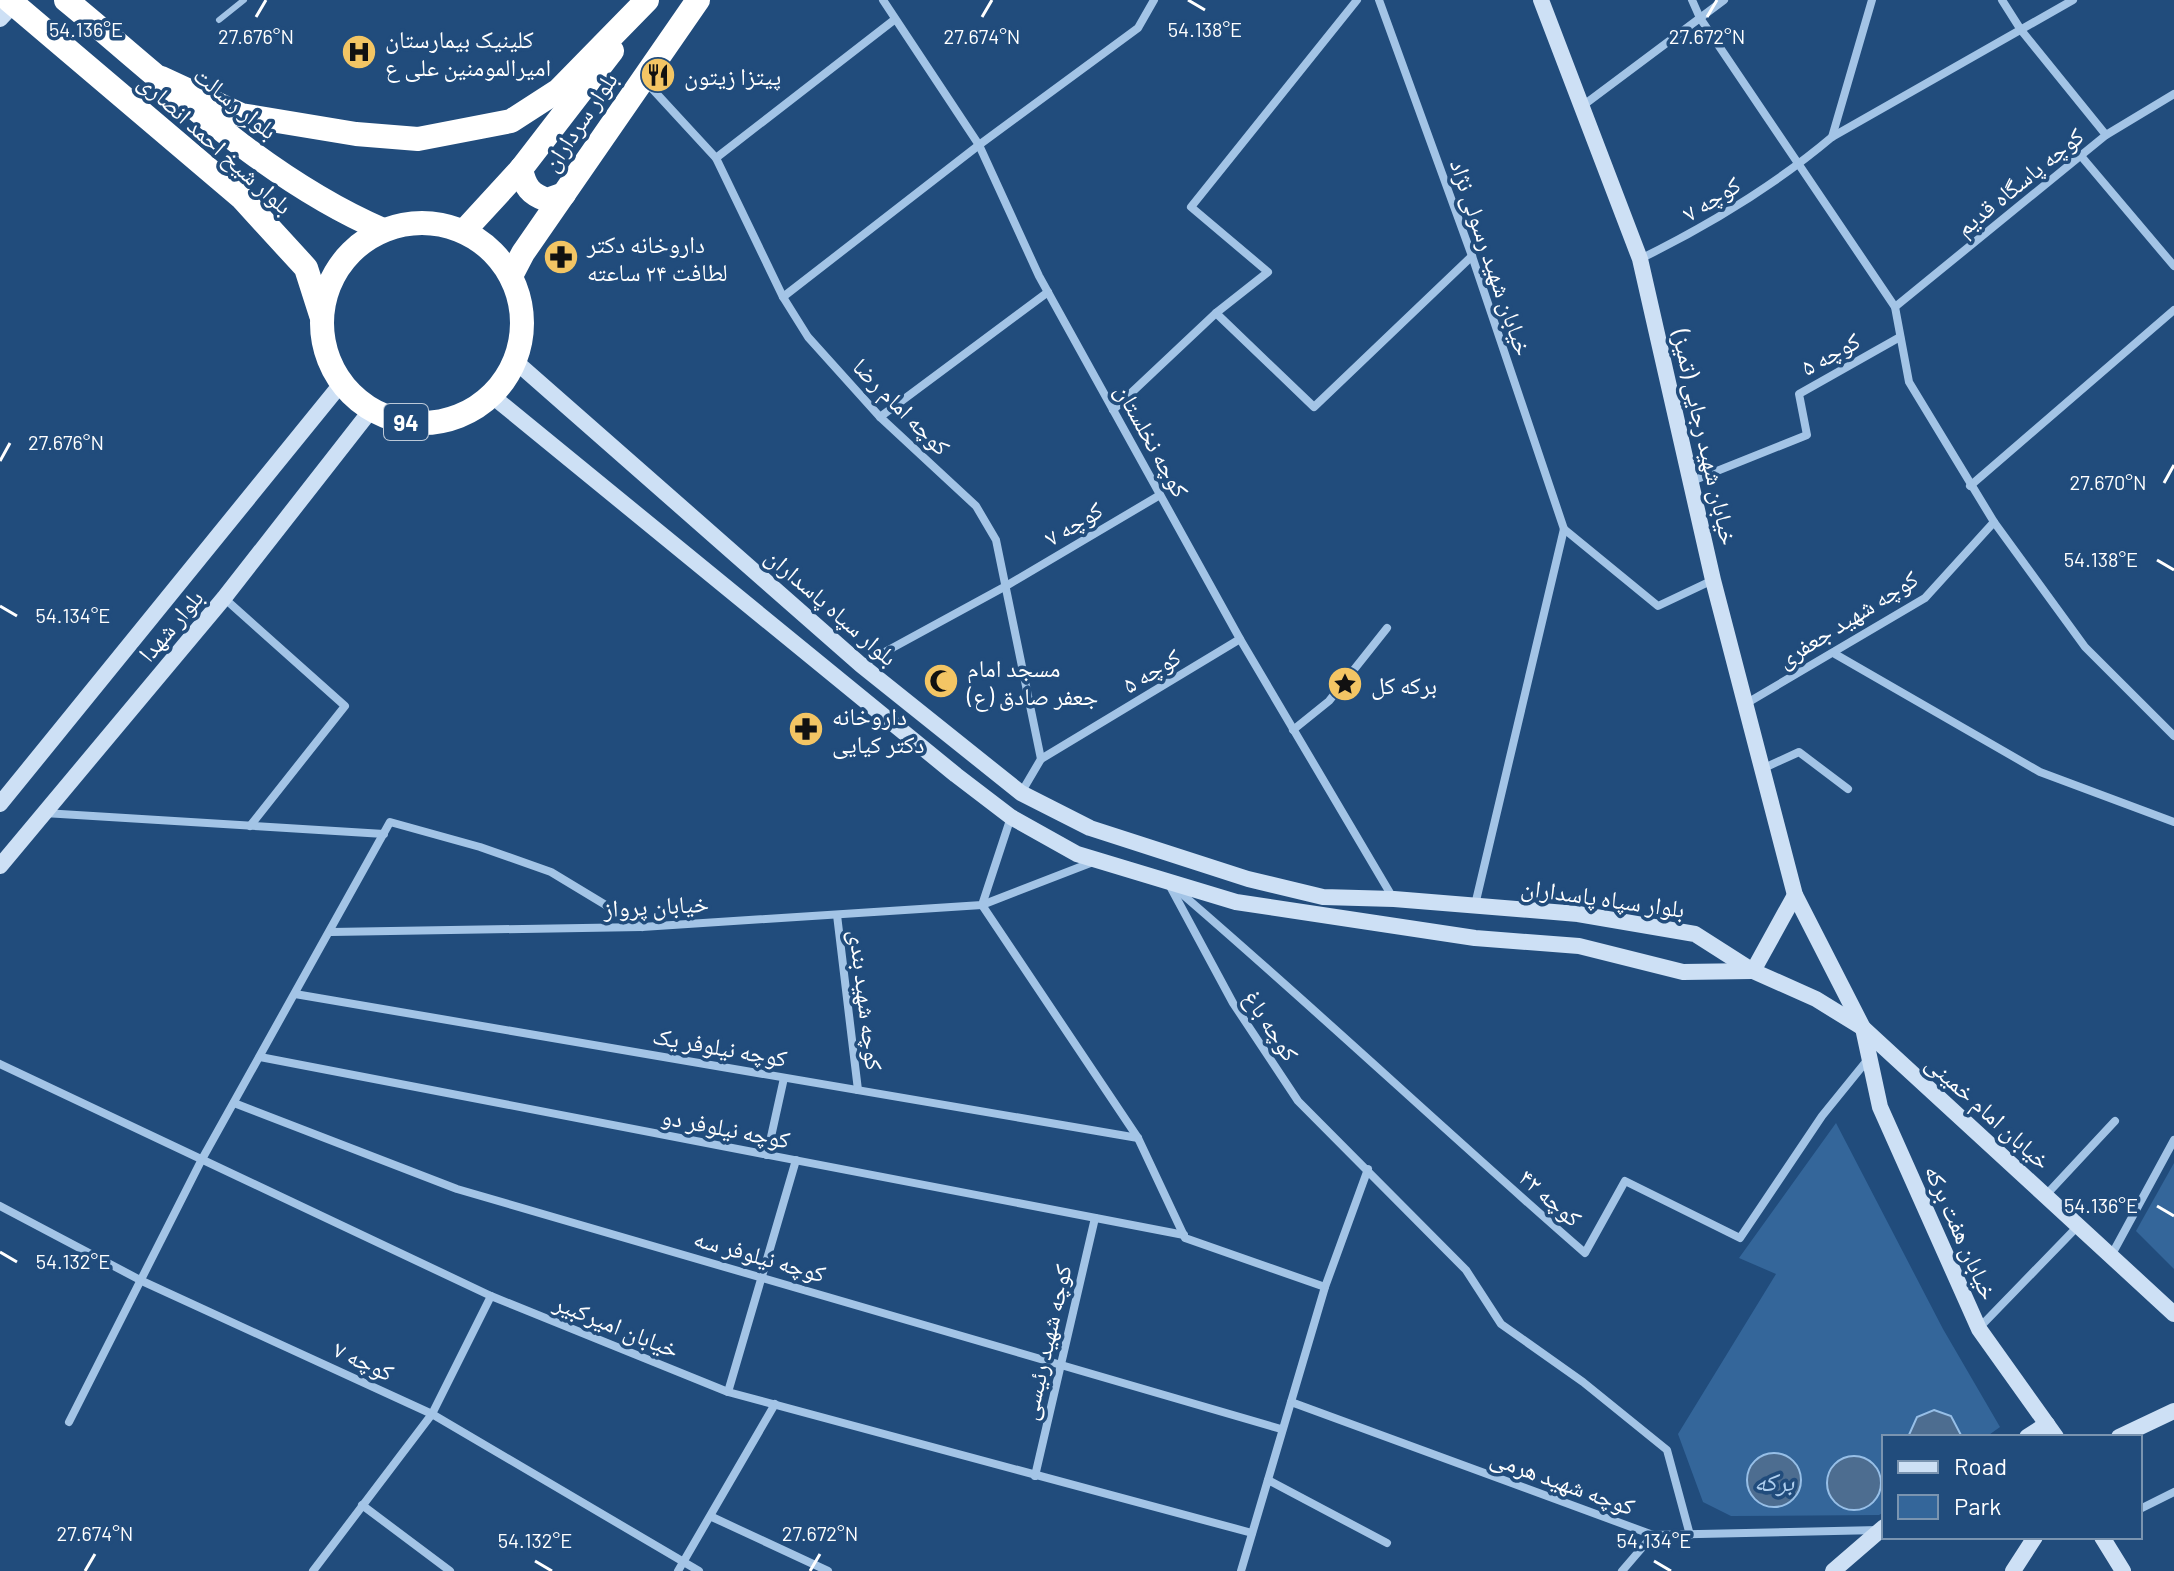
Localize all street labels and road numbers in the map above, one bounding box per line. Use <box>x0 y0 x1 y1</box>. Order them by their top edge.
street label: بلوار رسالت <box>188 59 284 145</box>
street label: بلوار شیخ احمد انصاری <box>132 66 299 221</box>
street label: بلوار سرداران <box>535 66 624 177</box>
street label: کوچه پاسگاه قدیم <box>1949 121 2091 244</box>
street label: خیابان شهید رسولی نژاد <box>1444 155 1539 359</box>
street label: کوچه ۷ <box>1677 169 1746 228</box>
street label: خیابان شهید رجایی (تمیز) <box>1666 325 1745 548</box>
street label: کوچه ۵ <box>1795 325 1865 381</box>
street label: کوچه امام رضا <box>845 351 957 463</box>
street label: کوچه نخلستان <box>1109 378 1196 502</box>
road number: 94 <box>384 404 428 440</box>
street label: کوچه ۷ <box>1039 494 1108 552</box>
street label: بلوار سپاه پاسداران <box>760 541 904 672</box>
street label: کوچه شهید جعفری <box>1771 563 1923 674</box>
street label: بلوار شهدا <box>131 583 209 668</box>
street label: کوچه ۵ <box>1117 641 1186 699</box>
street label: بلوار سپاه پاسداران <box>1519 871 1687 924</box>
street label: خیابان پرواز <box>601 888 710 923</box>
street label: کوچه شهید بندی <box>843 928 890 1072</box>
street label: کوچه باغ <box>1237 984 1306 1067</box>
street label: کوچه نیلوفر یک <box>650 1020 789 1073</box>
street label: خیابان امام خمینی <box>1919 1047 2057 1177</box>
street label: کوچه نیلوفر دو <box>659 1100 793 1154</box>
street label: خیابان هفت برکه <box>1918 1160 2005 1304</box>
street label: کوچه ۴۲ <box>1513 1162 1588 1233</box>
street label: کوچه نیلوفر سه <box>691 1222 829 1288</box>
street label: کوچه شهید رئیسی <box>1013 1261 1078 1423</box>
street label: خیابان امیرکبیر <box>549 1286 684 1364</box>
street label: کوچه ۷ <box>329 1334 399 1387</box>
street label: کوچه شهید هرمی <box>1487 1442 1639 1521</box>

